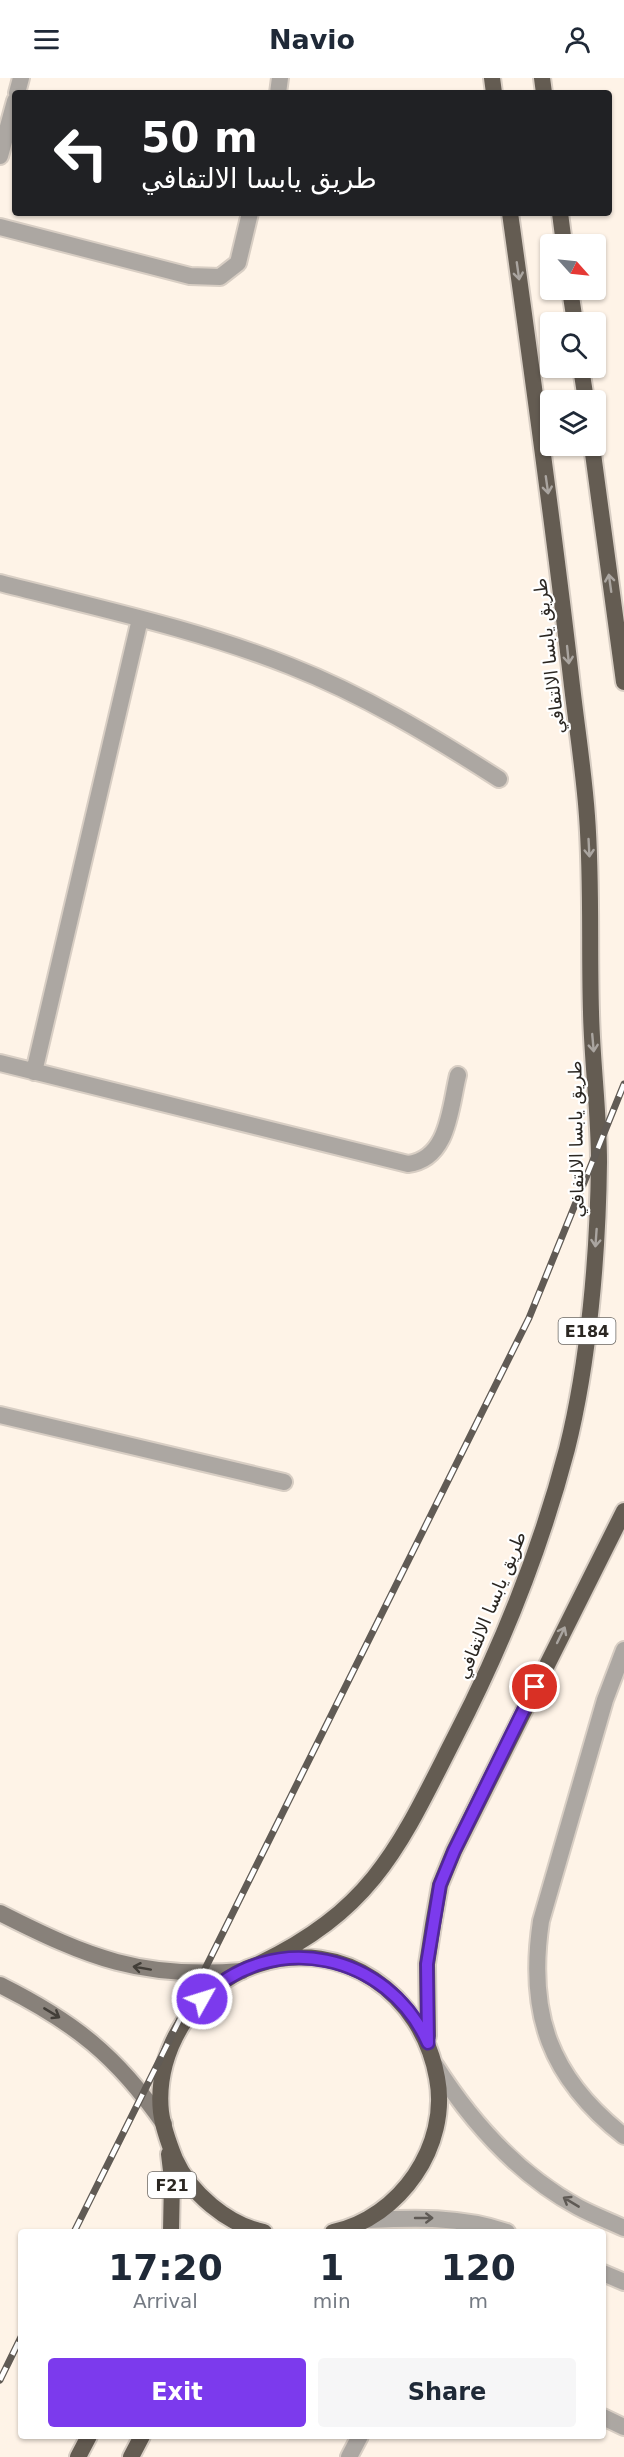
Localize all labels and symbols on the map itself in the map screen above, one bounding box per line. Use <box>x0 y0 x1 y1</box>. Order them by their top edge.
north arrow <box>540 234 606 300</box>
one-way arrow <box>513 261 524 280</box>
one-way arrow <box>542 475 553 494</box>
one-way arrow <box>605 573 616 593</box>
street label: طريق يابسا الالتفافي <box>529 577 570 735</box>
one-way arrow <box>563 644 574 664</box>
one-way arrow <box>583 838 594 858</box>
one-way arrow <box>588 1033 599 1053</box>
street label: طريق يابسا الالتفافي <box>564 1060 589 1218</box>
one-way arrow <box>590 1228 601 1247</box>
road number: E184 <box>558 1318 616 1344</box>
street label: طريق يابسا الالتفافي <box>452 1528 531 1682</box>
one-way arrow <box>555 1627 567 1645</box>
pin <box>509 1661 560 1712</box>
one-way arrow <box>133 1962 152 1973</box>
position arrow <box>170 1967 234 2031</box>
one-way arrow <box>43 2007 60 2019</box>
road number: F21 <box>148 2172 196 2198</box>
one-way arrow <box>563 2196 580 2208</box>
one-way arrow <box>414 2212 434 2224</box>

